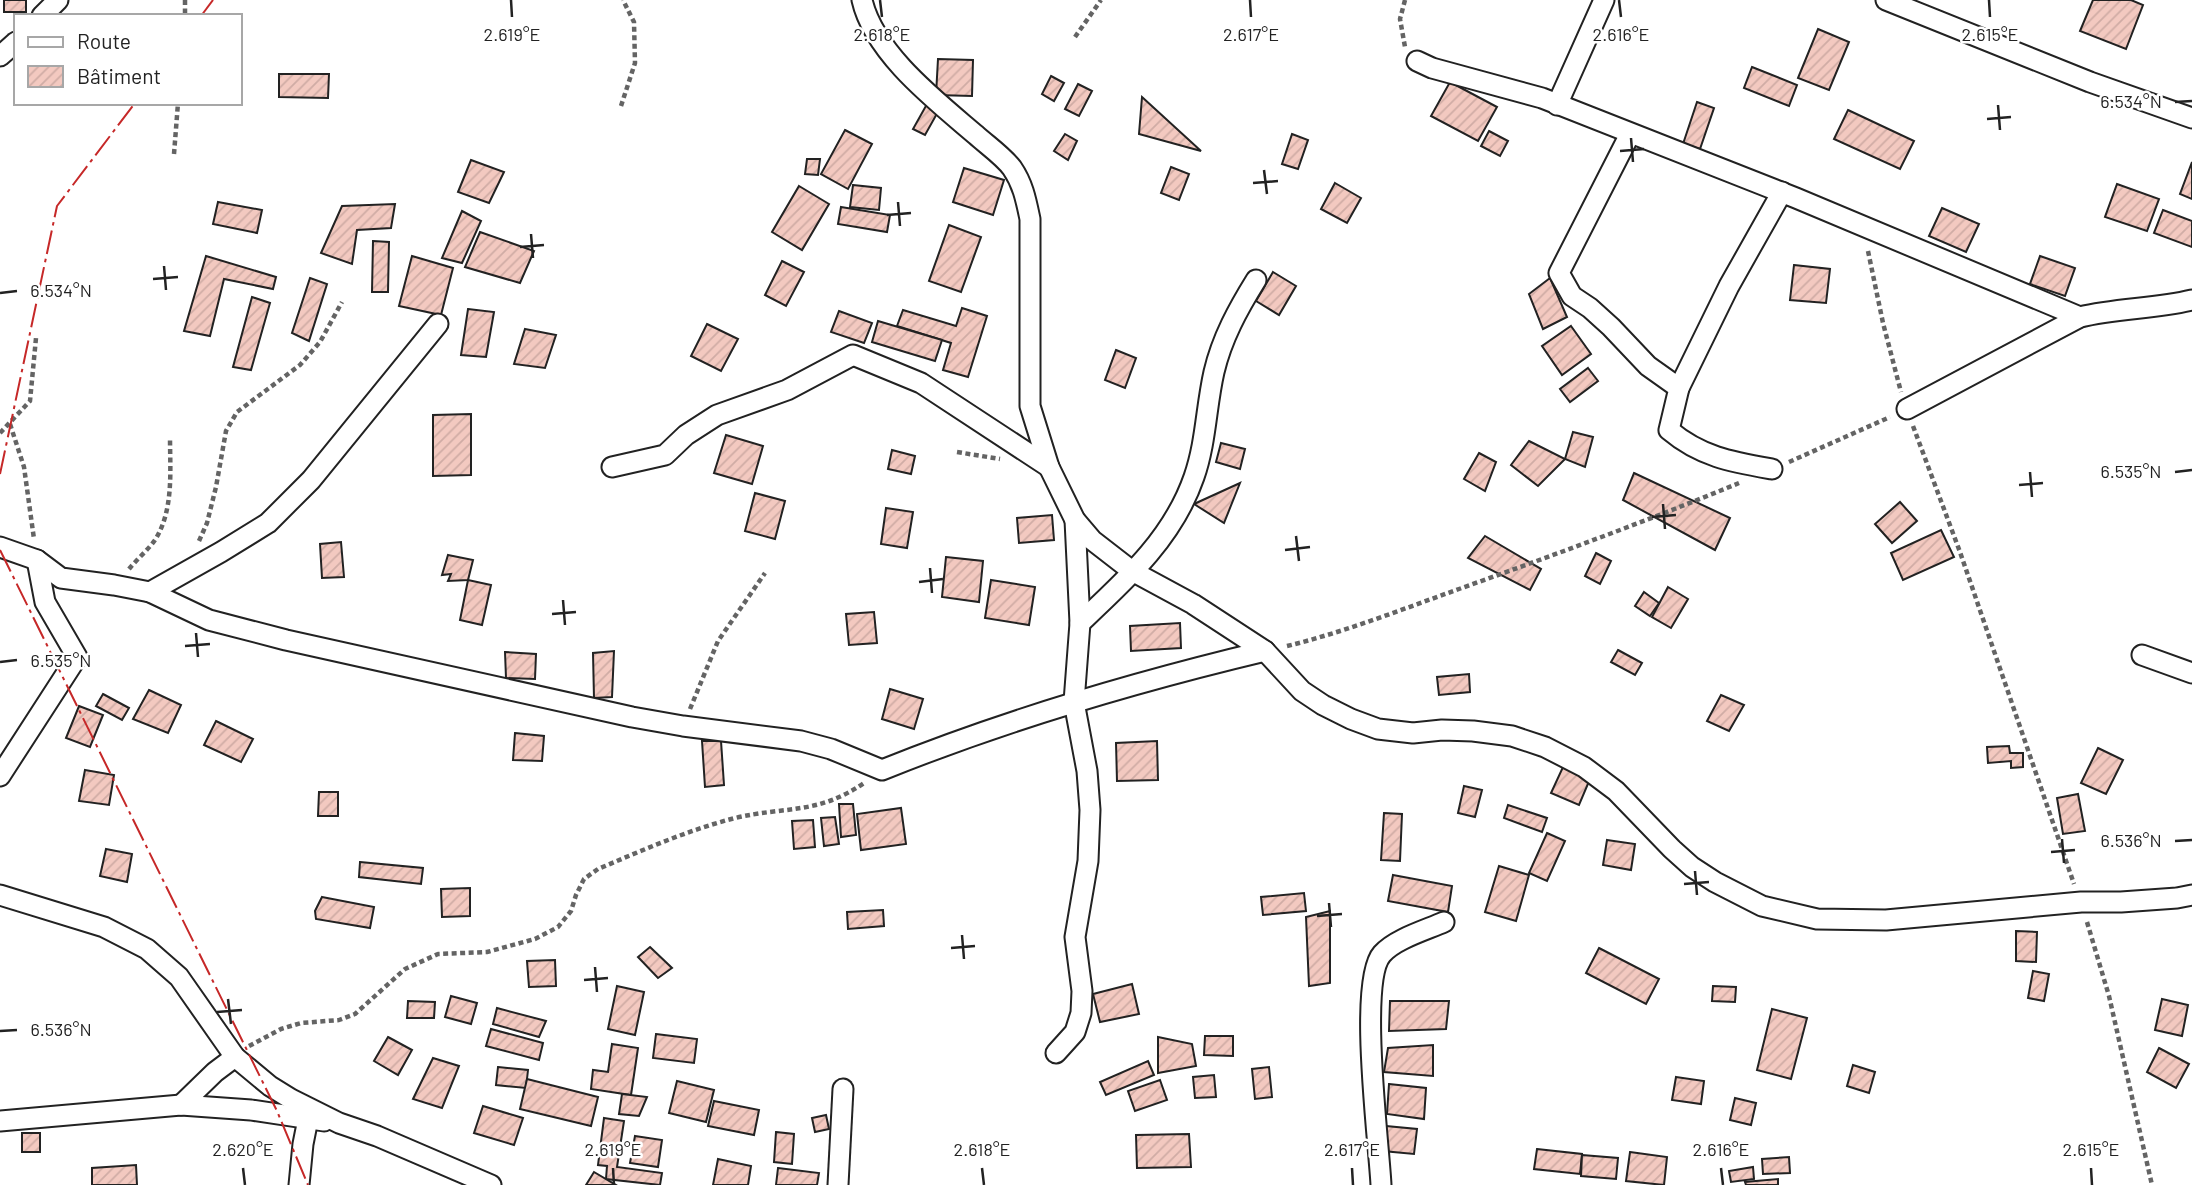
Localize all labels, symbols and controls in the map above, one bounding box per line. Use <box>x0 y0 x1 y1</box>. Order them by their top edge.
legend <box>14 14 242 105</box>
text: 2.619°E <box>483 23 541 45</box>
text: 2.618°E <box>853 23 911 45</box>
text: 2.617°E <box>1223 23 1279 45</box>
text: 2.616°E <box>1593 23 1649 45</box>
text: 2.615°E <box>1962 23 2018 45</box>
text: Route <box>77 28 131 53</box>
text: Bâtiment <box>77 63 161 88</box>
text: 6.534°N <box>2100 90 2162 112</box>
text: 6.534°N <box>30 279 92 301</box>
text: 6.535°N <box>2100 460 2162 482</box>
text: 6.535°N <box>30 649 92 671</box>
text: 6.536°N <box>2100 829 2162 851</box>
text: 6.536°N <box>30 1018 92 1040</box>
text: 2.620°E <box>212 1138 274 1160</box>
text: 2.619°E <box>584 1138 642 1160</box>
text: 2.618°E <box>953 1138 1011 1160</box>
text: 2.617°E <box>1324 1138 1380 1160</box>
text: 2.616°E <box>1693 1138 1749 1160</box>
text: 2.615°E <box>2063 1138 2119 1160</box>

